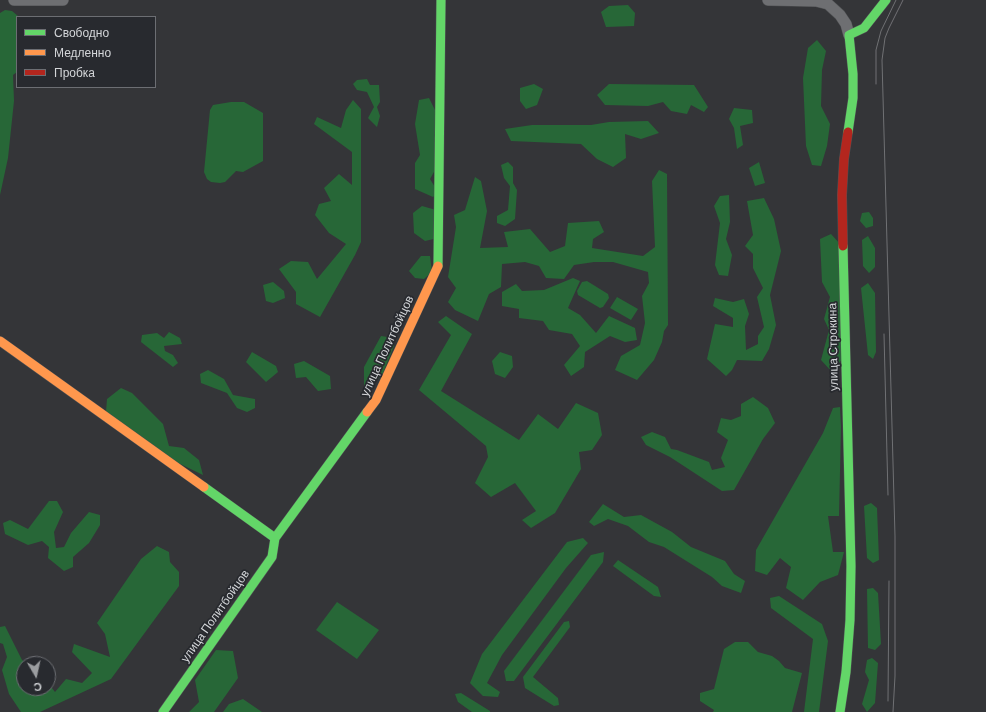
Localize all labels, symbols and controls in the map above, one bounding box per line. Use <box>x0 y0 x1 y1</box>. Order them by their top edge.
legend <box>16 16 156 88</box>
text: Свободно <box>54 25 109 39</box>
text: Медленно <box>54 45 111 59</box>
text: Пробка <box>54 65 95 79</box>
street label: улица Политбойцов <box>357 293 417 399</box>
street label: улица Строкина <box>825 303 841 391</box>
street label: улица Политбойцов <box>178 567 252 665</box>
north arrow <box>16 656 56 696</box>
text: С <box>33 680 43 694</box>

